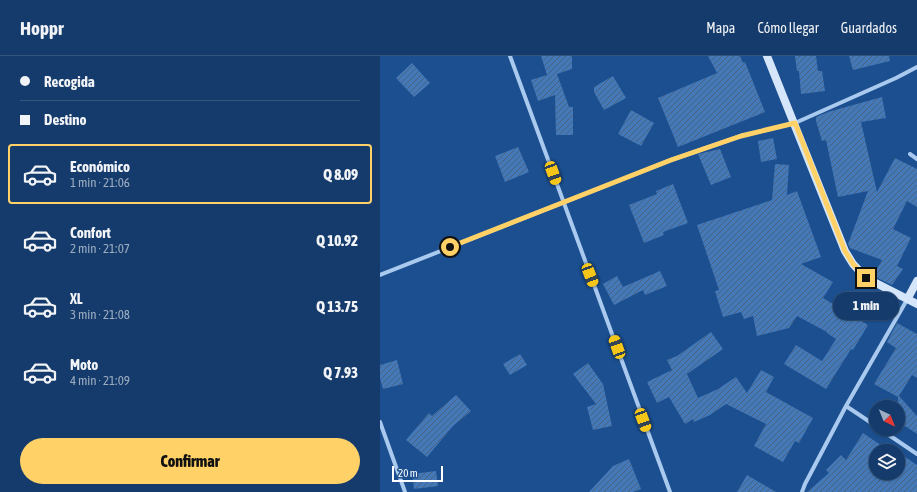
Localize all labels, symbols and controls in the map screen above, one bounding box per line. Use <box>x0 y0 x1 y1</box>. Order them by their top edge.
text: Hoppr <box>20 17 64 39</box>
text: Mapa <box>706 20 735 36</box>
text: Cómo llegar <box>757 20 819 36</box>
text: Guardados <box>841 20 897 36</box>
text: Recogida <box>44 73 95 90</box>
text: Destino <box>44 111 87 128</box>
icon: car <box>22 156 58 192</box>
text: Económico <box>70 158 130 175</box>
car <box>543 160 563 186</box>
text: Q 8.09 <box>323 166 358 183</box>
text: 1 min · 21:06 <box>70 175 130 190</box>
icon: car <box>22 222 58 258</box>
text: Confort <box>70 224 111 241</box>
text: Q 10.92 <box>316 232 358 249</box>
route start <box>441 238 459 256</box>
text: 2 min · 21:07 <box>70 241 130 256</box>
car <box>580 262 600 288</box>
route end <box>857 269 875 287</box>
icon: car <box>22 288 58 324</box>
text: XL <box>70 290 83 307</box>
callout: 1 min <box>833 292 899 320</box>
text: Q 13.75 <box>316 298 358 315</box>
text: 1 min <box>853 298 879 313</box>
text: 3 min · 21:08 <box>70 307 130 322</box>
car <box>607 334 627 360</box>
icon: car <box>22 354 58 390</box>
text: Moto <box>70 356 98 373</box>
text: Q 7.93 <box>323 364 358 381</box>
text: 4 min · 21:09 <box>70 373 130 388</box>
north arrow <box>869 400 905 436</box>
map controls <box>869 400 905 480</box>
car <box>633 407 653 433</box>
button: Confirmar <box>20 438 360 484</box>
button: layers <box>869 444 905 480</box>
scale bar <box>392 464 443 483</box>
text: 20 m <box>398 467 418 479</box>

